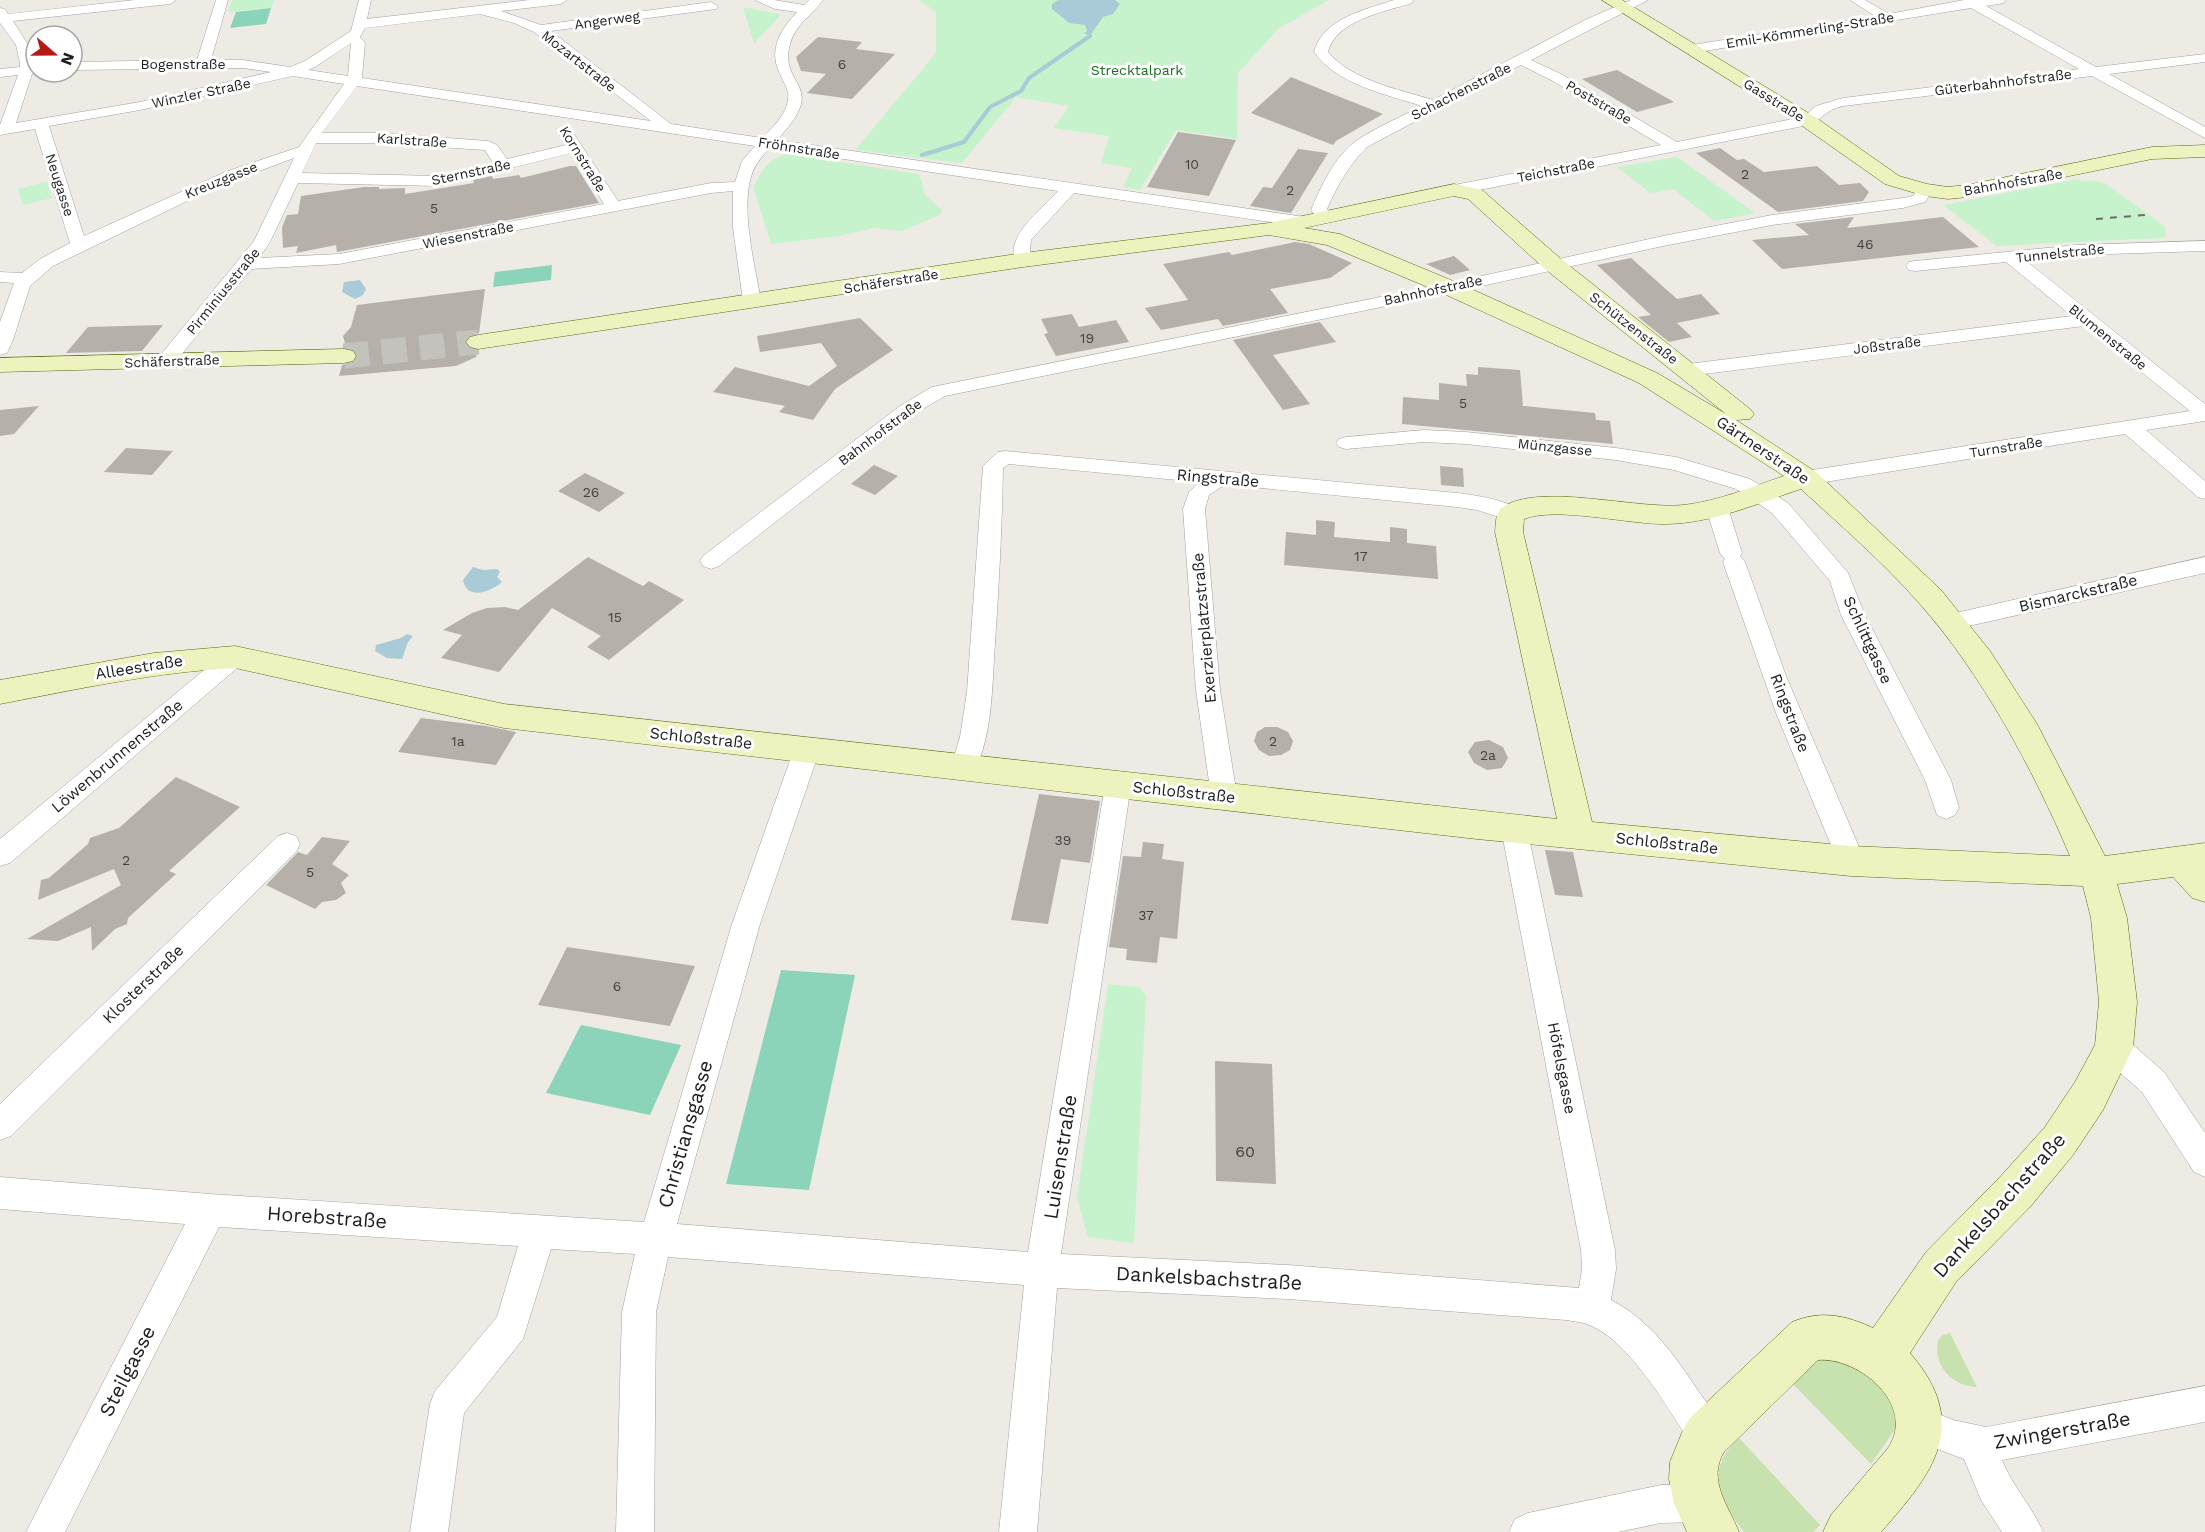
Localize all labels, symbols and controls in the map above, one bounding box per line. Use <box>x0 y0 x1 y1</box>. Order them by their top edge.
street label: Angerweg <box>573 7 641 33</box>
street label: Emil-Kömmerling-Straße <box>1725 9 1895 51</box>
north arrow <box>24 24 84 84</box>
street label: Mozartstraße <box>539 27 619 95</box>
text: N <box>57 50 79 68</box>
street label: Bogenstraße <box>140 56 226 72</box>
house number: 6 <box>838 56 846 72</box>
street label: Schachenstraße <box>1408 59 1514 123</box>
park label: Strecktalpark <box>1091 62 1183 78</box>
street label: Güterbahnhofstraße <box>1933 66 2073 98</box>
street label: Winzler Straße <box>150 75 252 111</box>
street label: Gasstraße <box>1741 75 1807 125</box>
street label: Poststraße <box>1563 77 1635 127</box>
street label: Kornstraße <box>556 123 610 195</box>
street label: Karlstraße <box>376 130 448 150</box>
street label: Fröhnstraße <box>757 134 841 162</box>
street label: Neugasse <box>42 152 78 218</box>
street label: Teichstraße <box>1516 155 1596 185</box>
street label: Sternstraße <box>430 156 512 188</box>
house number: 10 <box>1185 156 1199 172</box>
street label: Kreuzgasse <box>182 158 260 202</box>
street label: Bahnhofstraße <box>1962 165 2064 199</box>
house number: 2 <box>1741 166 1749 182</box>
house number: 2 <box>1286 182 1294 198</box>
house number: 5 <box>430 200 438 216</box>
street label: Wiesenstraße <box>421 218 515 252</box>
house number: 46 <box>1856 236 1874 252</box>
street label: Tunnelstraße <box>2015 240 2105 266</box>
street label: Pirminiusstraße <box>183 244 263 338</box>
street label: Schäferstraße <box>843 266 939 296</box>
street label: Bahnhofstraße <box>1382 272 1484 308</box>
street label: Schützenstraße <box>1587 289 1681 367</box>
street label: Blumenstraße <box>2066 301 2150 373</box>
house number: 19 <box>1080 330 1094 346</box>
street label: Joßstraße <box>1852 333 1922 357</box>
street label: Schäferstraße <box>124 351 220 371</box>
street label: Bahnhofstraße <box>835 395 925 469</box>
house number: 5 <box>1459 395 1467 411</box>
street label: Gärtnerstraße <box>1713 412 1813 488</box>
street label: Turnstraße <box>1968 433 2044 461</box>
street label: Münzgasse <box>1517 435 1593 459</box>
street label: Ringstraße <box>1176 465 1260 491</box>
house number: 26 <box>583 484 599 500</box>
house number: 17 <box>1354 548 1368 564</box>
street label: Exerzierplatzstraße <box>1188 552 1220 704</box>
street label: Bismarckstraße <box>2017 570 2139 616</box>
street label: Schlittgasse <box>1839 593 1897 687</box>
house number: 15 <box>608 609 622 625</box>
street label: Alleestraße <box>94 651 184 683</box>
street label: Ringstraße <box>1766 671 1814 755</box>
street label: Löwenbrunnenstraße <box>47 695 187 817</box>
street label: Schloßstraße <box>649 723 753 753</box>
house number: 1a <box>451 733 465 749</box>
house number: 2 <box>1269 733 1277 749</box>
house number: 2a <box>1480 747 1496 763</box>
street label: Schloßstraße <box>1132 777 1236 807</box>
street label: Schloßstraße <box>1615 828 1719 858</box>
house number: 39 <box>1055 832 1071 848</box>
house number: 2 <box>122 852 130 868</box>
house number: 5 <box>306 864 314 880</box>
house number: 37 <box>1138 907 1154 923</box>
street label: Klosterstraße <box>99 941 187 1027</box>
house number: 6 <box>613 978 621 994</box>
street label: Höfelsgasse <box>1544 1020 1580 1116</box>
street label: Christiansgasse <box>652 1057 718 1211</box>
street label: Luisenstraße <box>1038 1093 1082 1221</box>
street label: Dankelsbachstraße <box>1928 1128 2070 1282</box>
house number: 60 <box>1235 1142 1255 1161</box>
street label: Horebstraße <box>266 1201 388 1233</box>
street label: Dankelsbachstraße <box>1115 1261 1303 1295</box>
street label: Steilgasse <box>94 1322 160 1420</box>
street label: Zwingerstraße <box>1992 1406 2132 1454</box>

